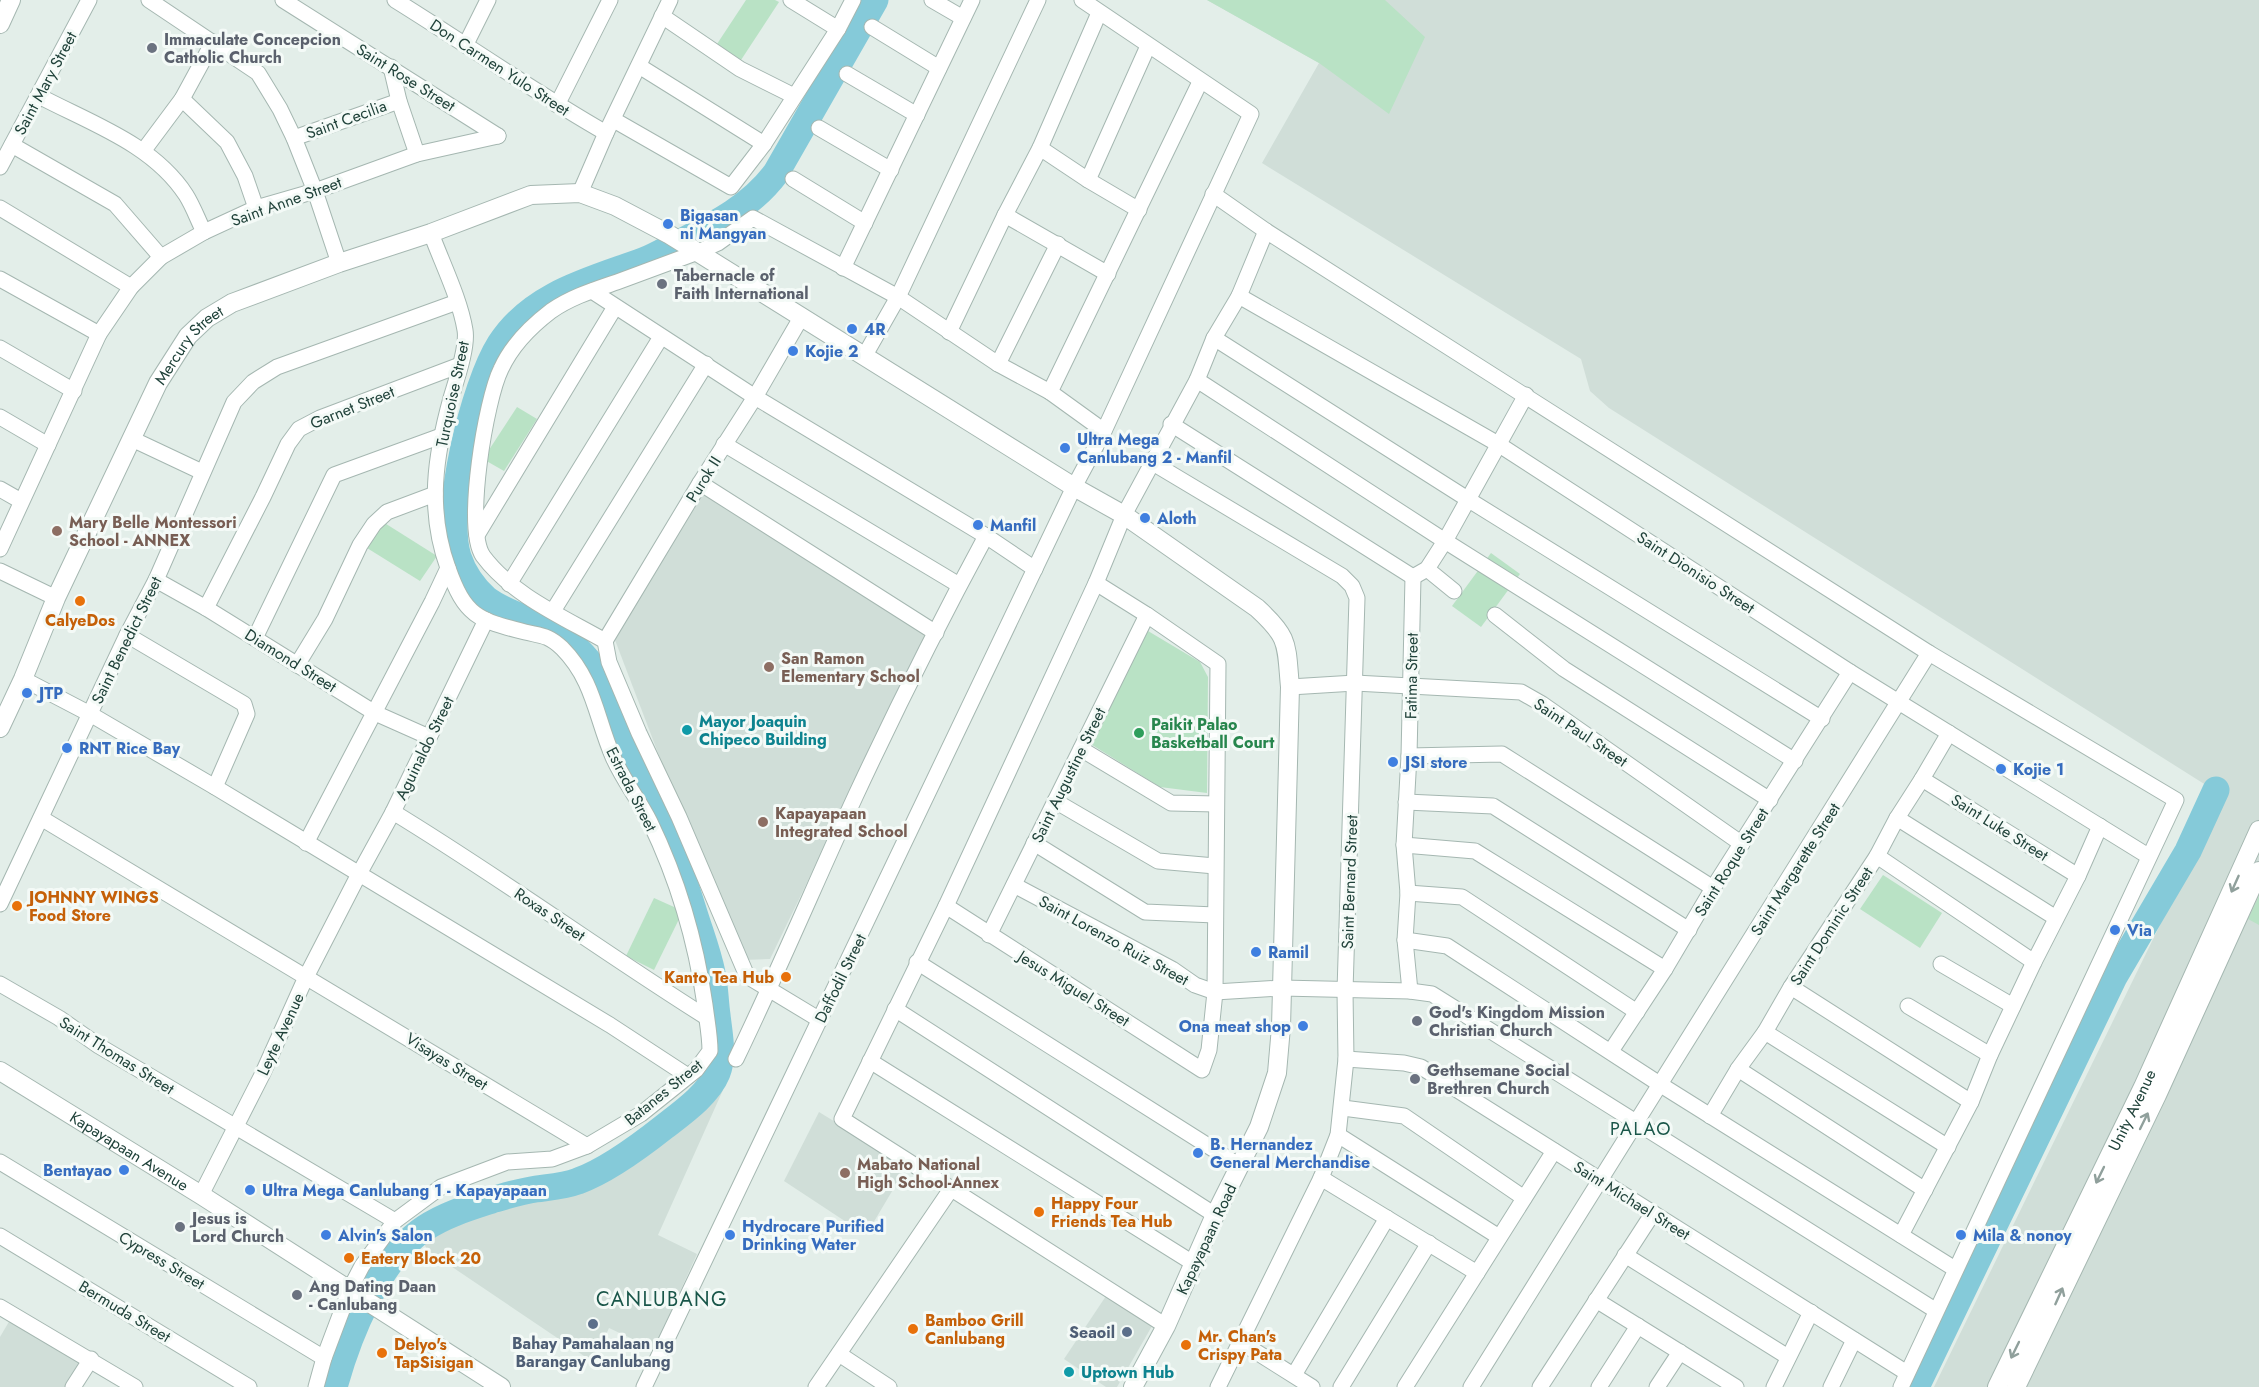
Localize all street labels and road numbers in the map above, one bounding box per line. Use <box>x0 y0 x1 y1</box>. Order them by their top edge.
street label: Don Carmen Yulo Street <box>425 14 574 121</box>
street label: Saint Mary Street <box>8 27 82 139</box>
street label: Saint Rose Street <box>352 38 460 117</box>
street label: Saint Cecilia <box>303 94 390 145</box>
street label: Saint Anne Street <box>228 171 345 232</box>
street label: Mercury Street <box>149 300 228 389</box>
street label: Turquoise Street <box>430 339 475 449</box>
street label: Garnet Street <box>307 380 398 435</box>
street label: Purok II <box>680 452 727 507</box>
street label: Saint Dionisio Street <box>1632 526 1759 619</box>
street label: Saint Benedict Street <box>86 572 167 708</box>
street label: Diamond Street <box>240 623 341 698</box>
street label: Fatima Street <box>1399 632 1424 719</box>
street label: Aguinaldo Street <box>389 692 460 804</box>
street label: Saint Paul Street <box>1529 692 1632 772</box>
street label: Saint Augustine Street <box>1026 704 1111 847</box>
street label: Estrada Street <box>600 743 663 836</box>
street label: Saint Luke Street <box>1947 788 2053 867</box>
street label: Saint Margarette Street <box>1745 798 1846 940</box>
street label: Saint Roque Street <box>1689 803 1774 921</box>
street label: Saint Bernard Street <box>1336 815 1363 949</box>
street label: Saint Dominic Street <box>1784 862 1878 990</box>
street label: Roxas Street <box>510 882 590 947</box>
street label: Saint Lorenzo Ruiz Street <box>1035 890 1193 991</box>
street label: Daffodil Street <box>809 930 872 1027</box>
street label: Jesus Miguel Street <box>1012 944 1134 1032</box>
street label: Leyte Avenue <box>251 989 310 1079</box>
street label: Saint Thomas Street <box>55 1011 179 1100</box>
street label: Visayas Street <box>401 1027 492 1096</box>
street label: Batanes Street <box>619 1054 707 1131</box>
street label: Unity Avenue <box>2103 1066 2162 1155</box>
street label: Kapayapaan Avenue <box>65 1106 193 1197</box>
street label: Saint Michael Street <box>1569 1155 1695 1246</box>
street label: Kapayapaan Road <box>1171 1180 1242 1299</box>
street label: Cypress Street <box>114 1226 209 1295</box>
street label: Bermuda Street <box>75 1275 175 1348</box>

